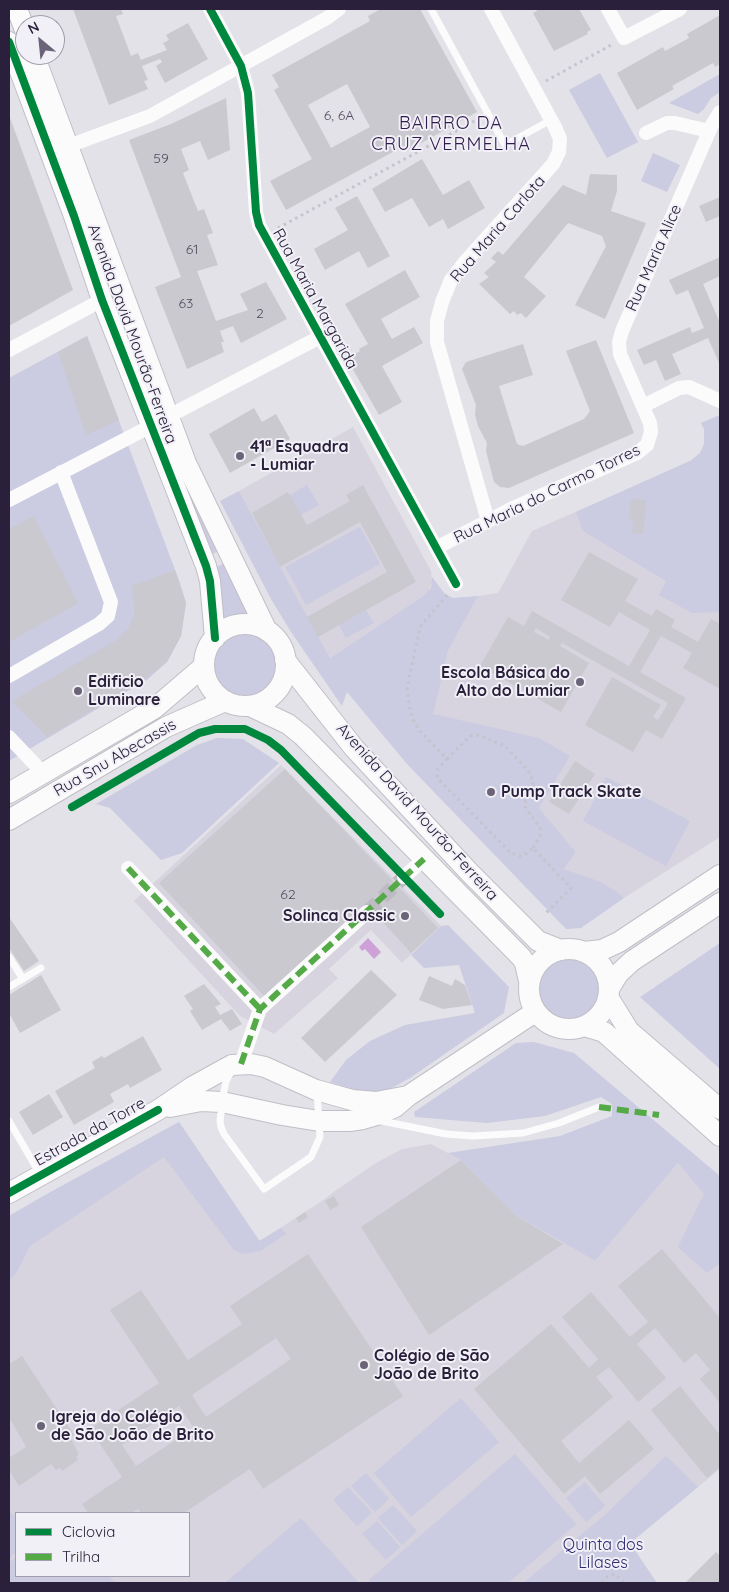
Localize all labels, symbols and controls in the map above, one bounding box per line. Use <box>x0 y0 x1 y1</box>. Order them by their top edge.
north arrow <box>15 15 65 65</box>
text: N <box>25 17 42 38</box>
house number: 6, 6A <box>324 108 354 124</box>
district label: BAIRRO DA CRUZ VERMELHA <box>370 113 532 156</box>
house number: 59 <box>153 151 169 167</box>
street label: Rua Maria Carlota <box>446 172 550 286</box>
street label: Rua Maria Alice <box>622 202 686 314</box>
street label: Avenida David Mourão-Ferreira <box>83 222 181 446</box>
street label: Rua Maria Margarida <box>268 225 362 373</box>
house number: 61 <box>186 242 198 258</box>
house number: 63 <box>179 296 193 312</box>
house number: 2 <box>256 306 264 322</box>
place label: 41ª Esquadra - Lumiar <box>250 437 348 475</box>
street label: Rua Maria do Carmo Torres <box>451 440 643 548</box>
marker: 41ª Esquadra - Lumiar <box>234 450 246 462</box>
place label: Escola Básica do Alto do Lumiar <box>441 663 570 701</box>
place label: Edificio Luminare <box>88 672 161 710</box>
marker: Escola Básica do Alto do Lumiar <box>574 676 586 688</box>
marker: Edificio Luminare <box>72 685 84 697</box>
street label: Rua Snu Abecassis <box>50 715 180 801</box>
street label: Avenida David Mourão-Ferreira <box>332 719 502 905</box>
place label: Pump Track Skate <box>501 782 642 802</box>
marker: Pump Track Skate <box>485 786 497 798</box>
house number: 62 <box>280 887 296 903</box>
place label: Solinca Classic <box>283 906 395 926</box>
marker: Solinca Classic <box>399 910 411 922</box>
street label: Estrada da Torre <box>31 1094 149 1170</box>
place label: Colégio de São João de Brito <box>374 1346 490 1384</box>
marker: Colégio de São João de Brito <box>358 1359 370 1371</box>
place label: Igreja do Colégio de São João de Brito <box>51 1407 214 1445</box>
marker: Igreja do Colégio de São João de Brito <box>35 1420 47 1432</box>
legend <box>15 1512 190 1577</box>
text: Ciclovia <box>62 1522 115 1541</box>
park label: Quinta dos Lilases <box>563 1535 643 1573</box>
text: Trilha <box>62 1547 100 1566</box>

